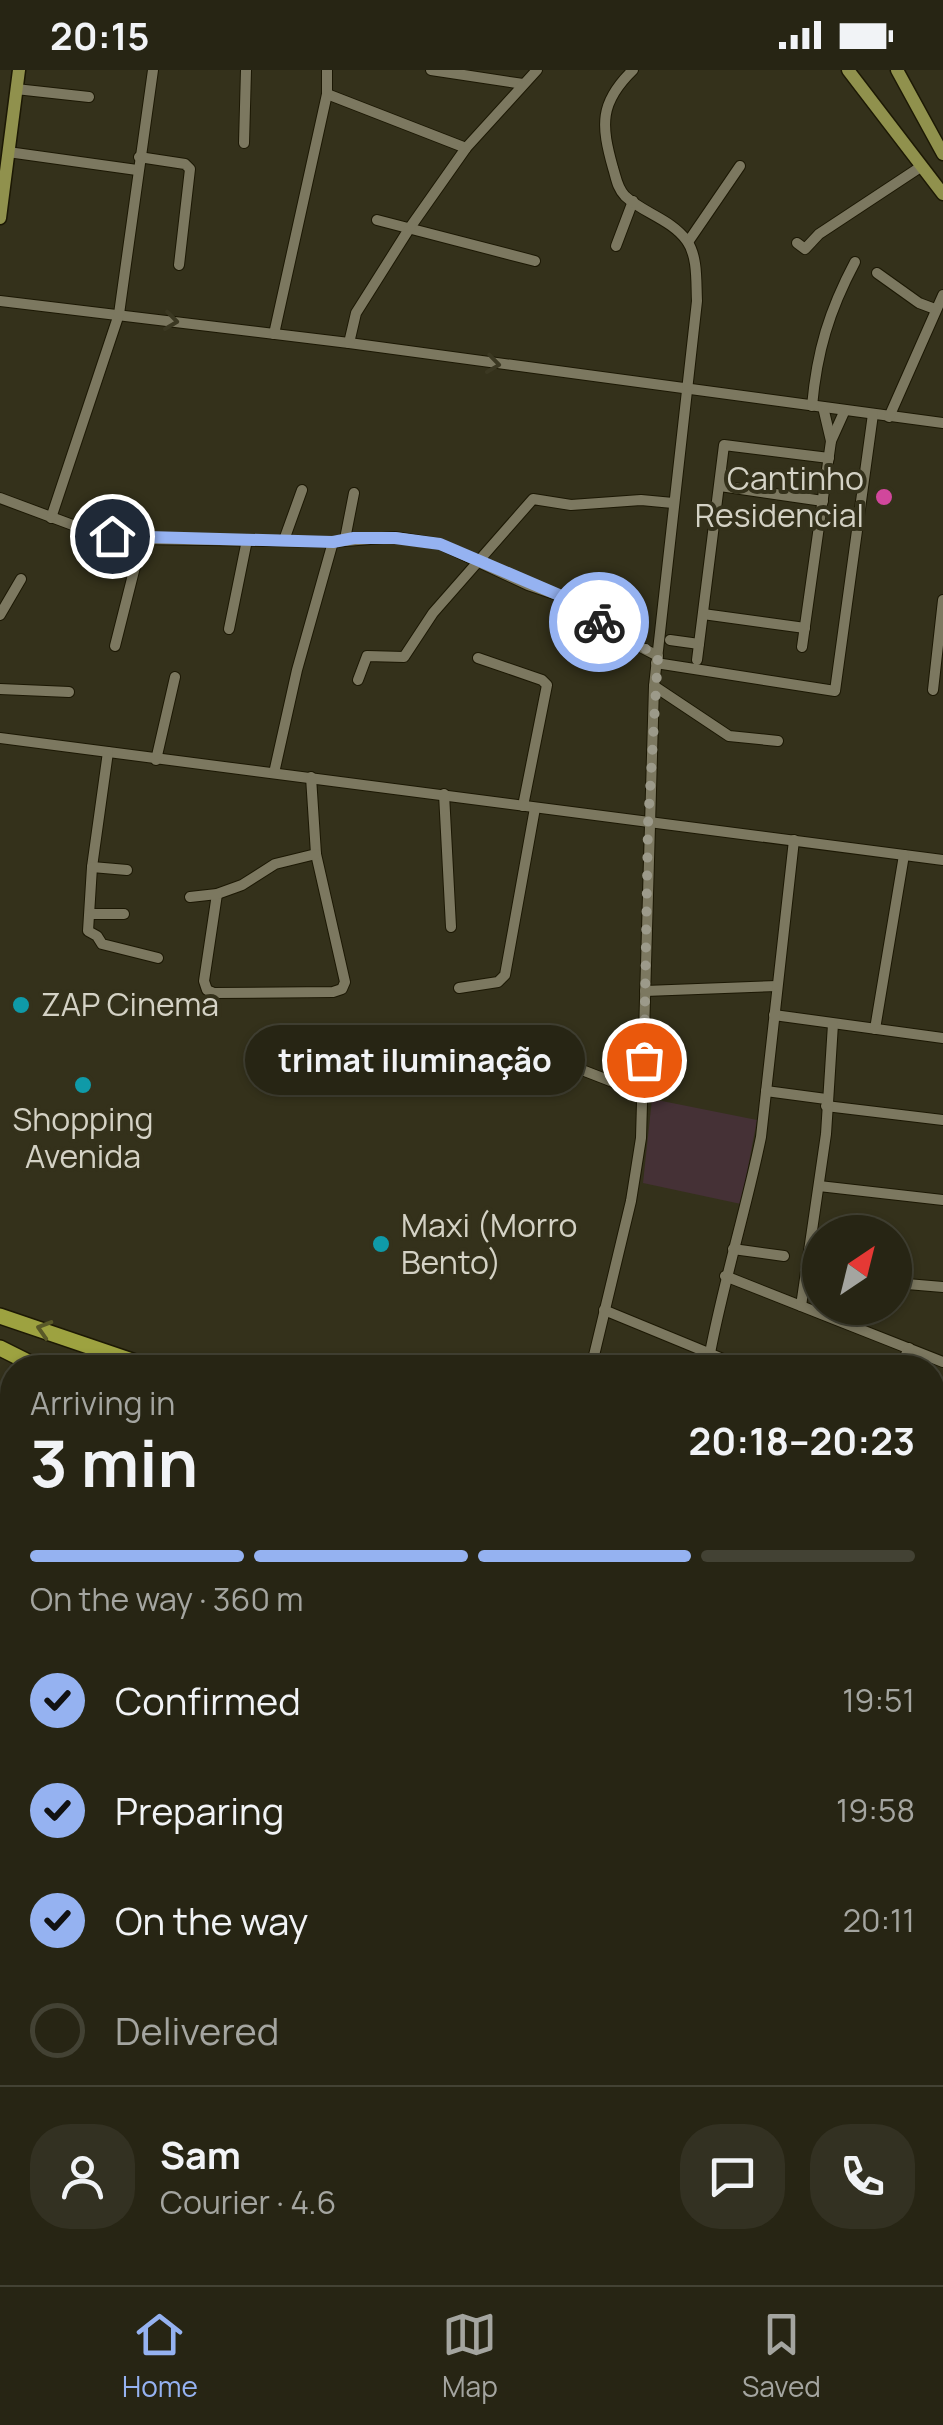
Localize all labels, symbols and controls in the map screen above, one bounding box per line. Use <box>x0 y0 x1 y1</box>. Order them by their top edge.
text: 20:15 <box>50 9 150 61</box>
one-way arrow <box>163 310 179 331</box>
one-way arrow <box>485 353 501 374</box>
place label: Cantinho Residencial <box>695 456 864 537</box>
marker: Cantinho Residencial <box>873 486 895 508</box>
pin <box>70 494 155 579</box>
icon: home <box>85 509 140 564</box>
courier <box>549 572 649 672</box>
icon: bike <box>572 595 627 650</box>
place label: ZAP Cinema <box>41 982 219 1026</box>
marker: ZAP Cinema <box>10 994 32 1016</box>
pin <box>602 1018 687 1103</box>
callout: trimat iluminação <box>244 1025 584 1095</box>
icon: bag <box>617 1033 672 1088</box>
text: trimat iluminação <box>278 1038 552 1082</box>
marker: Shopping Avenida <box>72 1074 94 1096</box>
place label: Shopping Avenida <box>13 1097 153 1178</box>
place label: Maxi (Morro Bento) <box>401 1203 578 1284</box>
north arrow <box>802 1215 912 1325</box>
map controls <box>802 1215 912 1325</box>
marker: Maxi (Morro Bento) <box>370 1233 392 1255</box>
one-way arrow <box>36 1321 53 1341</box>
text: Arriving in <box>30 1381 175 1425</box>
text: 20:18–20:23 <box>689 1414 915 1466</box>
text: 3 min <box>30 1418 198 1507</box>
text: On the way · 360 m <box>30 1577 303 1621</box>
icon: check <box>30 1673 85 1728</box>
text: Confirmed <box>115 1674 301 1726</box>
text: 19:51 <box>842 1678 915 1722</box>
icon: check <box>30 1783 85 1838</box>
text: Preparing <box>115 1784 284 1836</box>
text: 19:58 <box>836 1788 915 1832</box>
icon: check <box>30 1893 85 1948</box>
text: On the way <box>115 1894 308 1946</box>
text: 20:11 <box>843 1898 915 1942</box>
text: Delivered <box>115 2004 279 2056</box>
button: person <box>30 2124 135 2229</box>
button: chat <box>680 2124 785 2229</box>
button: phone <box>810 2124 915 2229</box>
text: Sam <box>160 2128 241 2180</box>
text: Courier · 4.6 <box>160 2180 336 2224</box>
tab: Home <box>122 2307 198 2405</box>
tab: Map <box>442 2307 498 2405</box>
tab: Saved <box>742 2307 821 2405</box>

